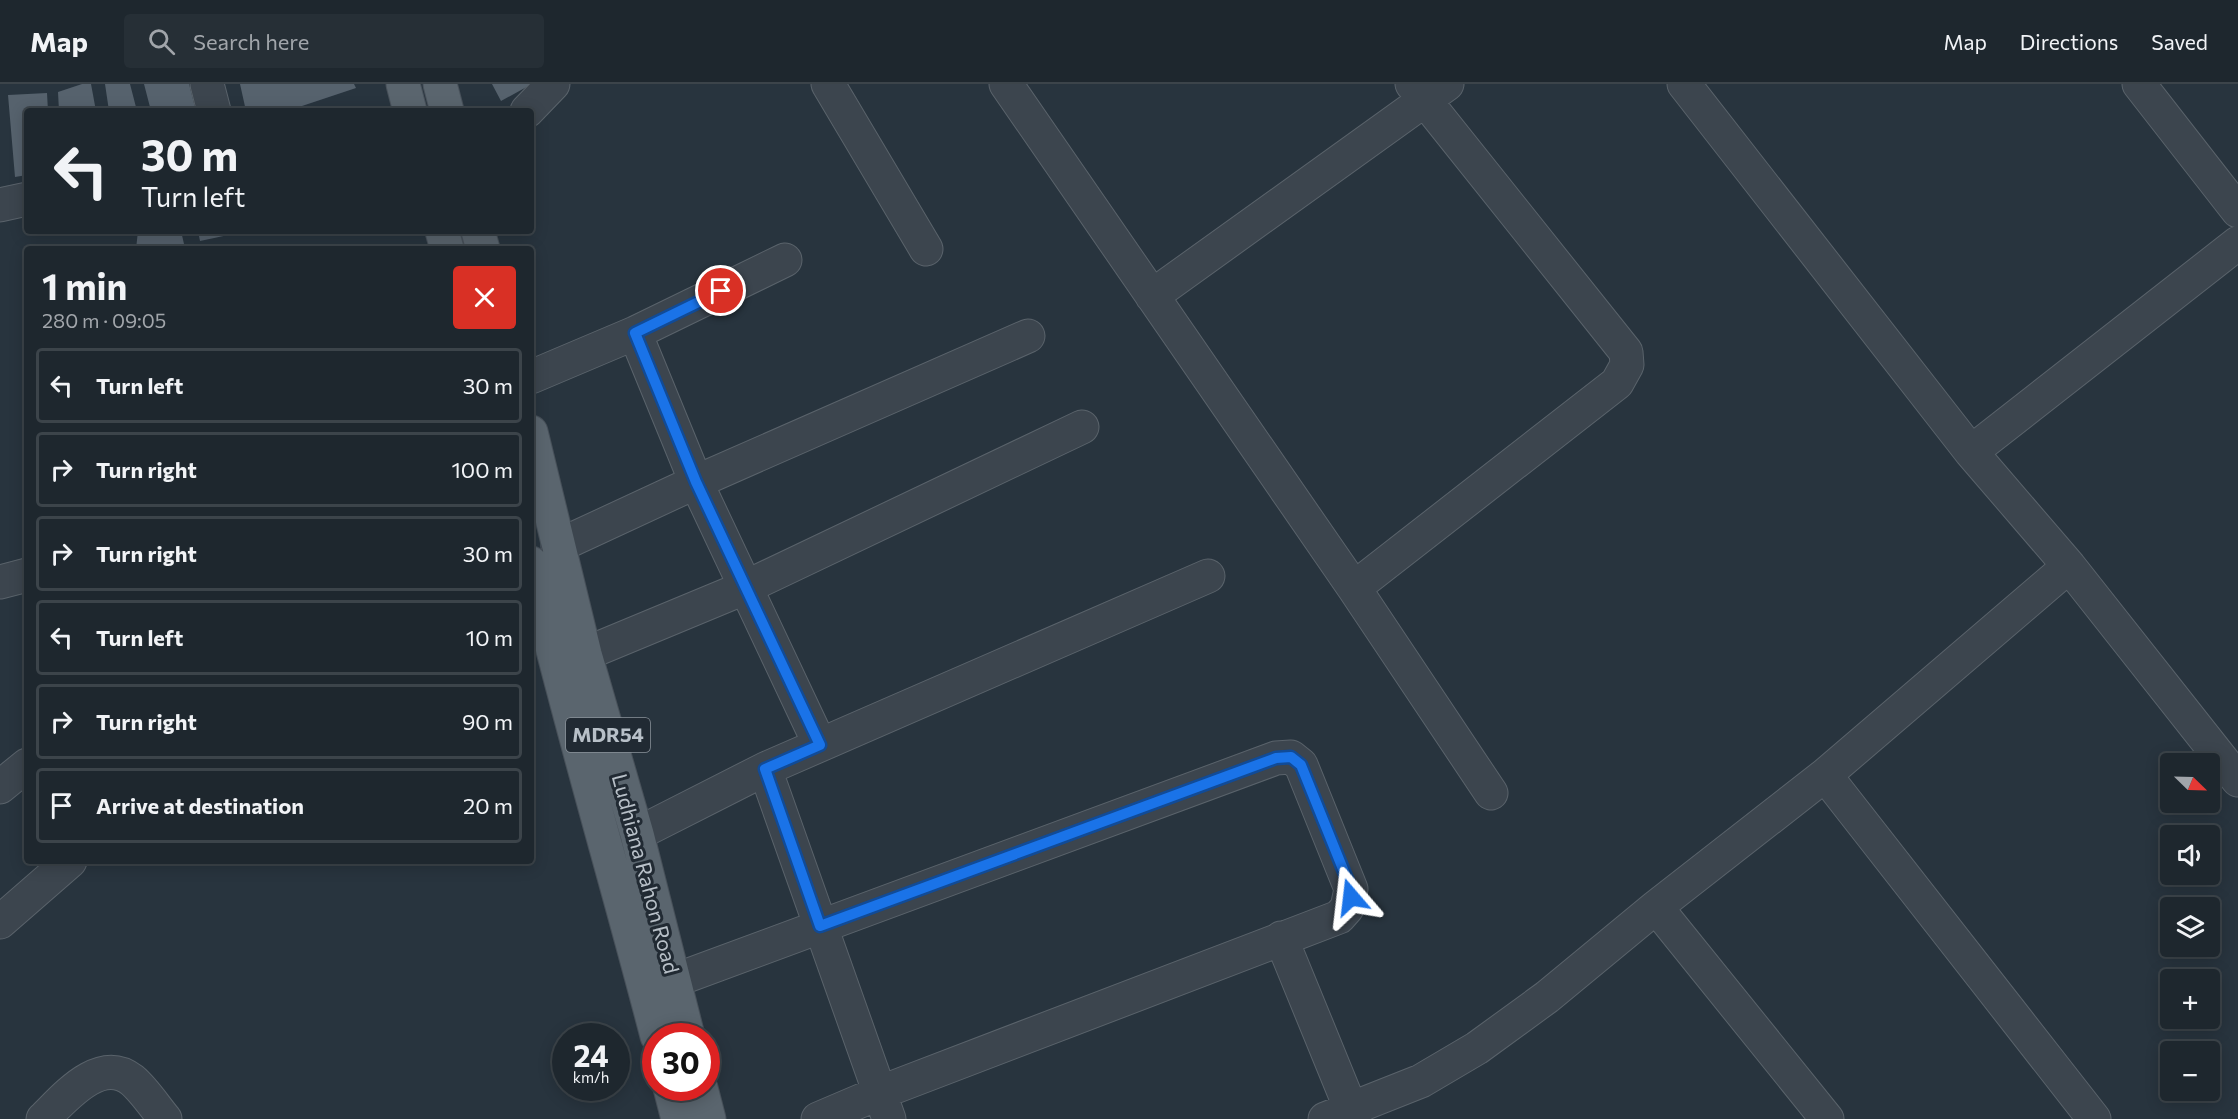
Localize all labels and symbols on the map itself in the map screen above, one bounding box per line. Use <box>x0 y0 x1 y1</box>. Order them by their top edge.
pin <box>695 265 746 316</box>
road number: MDR54 <box>566 718 650 752</box>
north arrow <box>2160 753 2220 813</box>
street label: Ludhiana Rahon Road <box>608 771 685 976</box>
position arrow <box>1319 865 1383 929</box>
speed limit sign: 30 <box>642 1023 720 1101</box>

